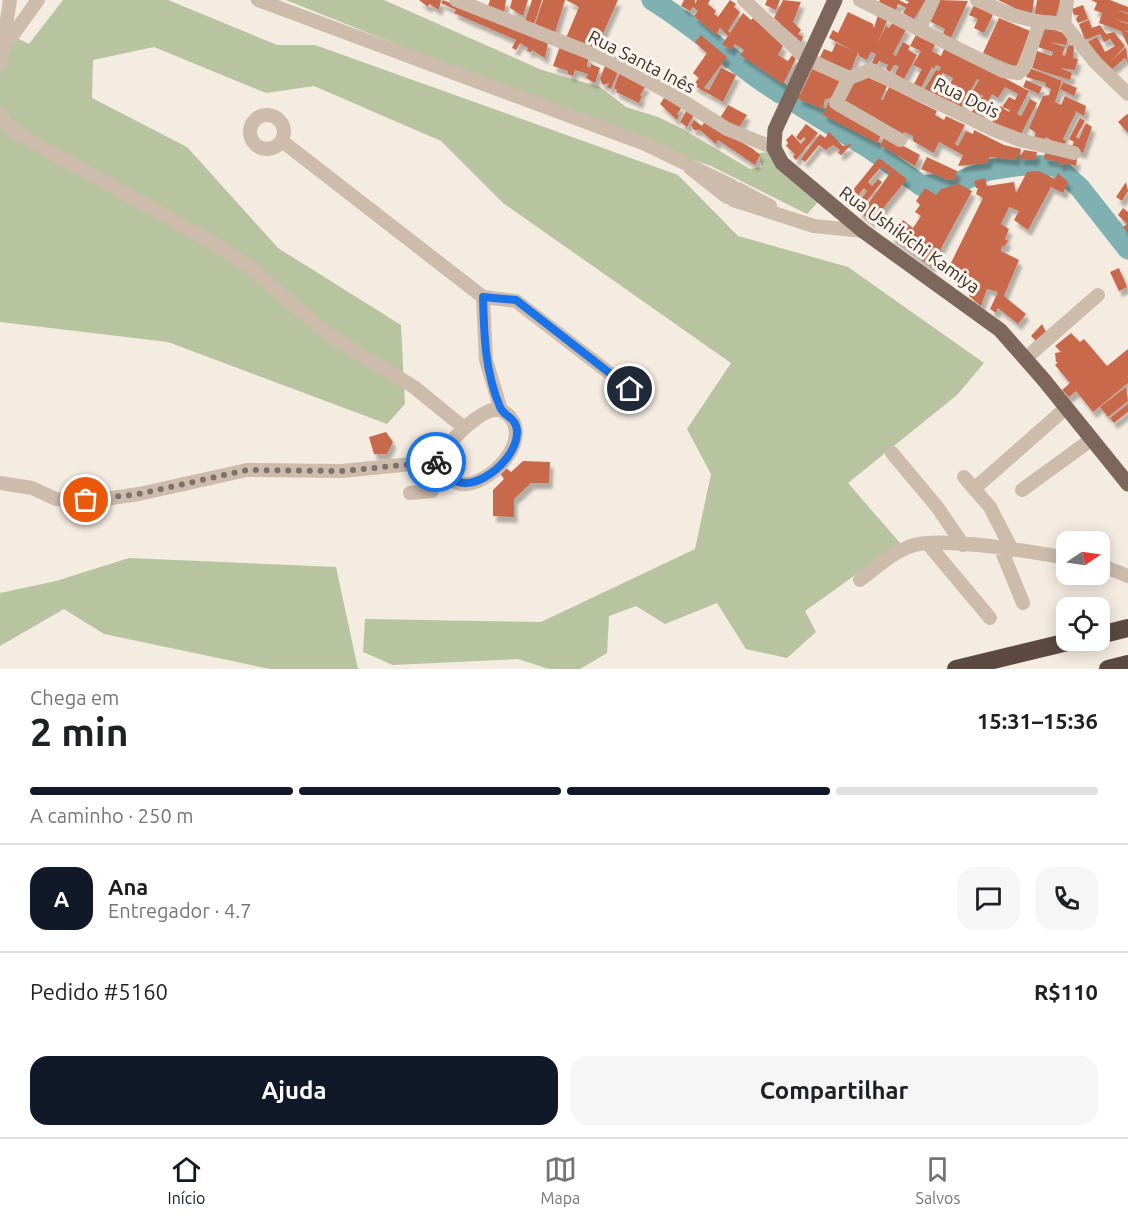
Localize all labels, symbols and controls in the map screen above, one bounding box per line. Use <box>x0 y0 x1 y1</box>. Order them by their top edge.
street label: Rua Santa Inês <box>585 26 699 97</box>
street label: Rua Dois <box>931 73 1003 121</box>
street label: Rua Ushikichi Kamiya <box>836 181 984 297</box>
pin <box>604 363 655 414</box>
icon: home <box>613 372 646 405</box>
courier <box>406 432 466 492</box>
icon: bike <box>420 446 453 479</box>
pin <box>60 474 111 525</box>
icon: bag <box>69 483 102 516</box>
north arrow <box>1056 531 1110 585</box>
map controls <box>1056 531 1110 651</box>
button: locate <box>1056 597 1110 651</box>
text: Chega em <box>30 686 119 709</box>
text: 15:31–15:36 <box>977 708 1098 733</box>
text: 2 min <box>30 710 129 753</box>
text: A caminho · 250 m <box>30 804 194 827</box>
button: chat <box>957 867 1020 930</box>
button: phone <box>1035 867 1098 930</box>
text: Ana <box>108 874 148 899</box>
text: A <box>54 886 69 911</box>
text: Entregador · 4.7 <box>108 899 251 922</box>
text: Pedido #5160 <box>30 979 168 1004</box>
text: R$110 <box>1034 979 1098 1004</box>
button: Ajuda <box>30 1056 558 1125</box>
button: Compartilhar <box>570 1056 1098 1125</box>
tab: Início <box>168 1153 205 1207</box>
tab: Mapa <box>541 1153 580 1207</box>
tab: Salvos <box>916 1153 960 1207</box>

